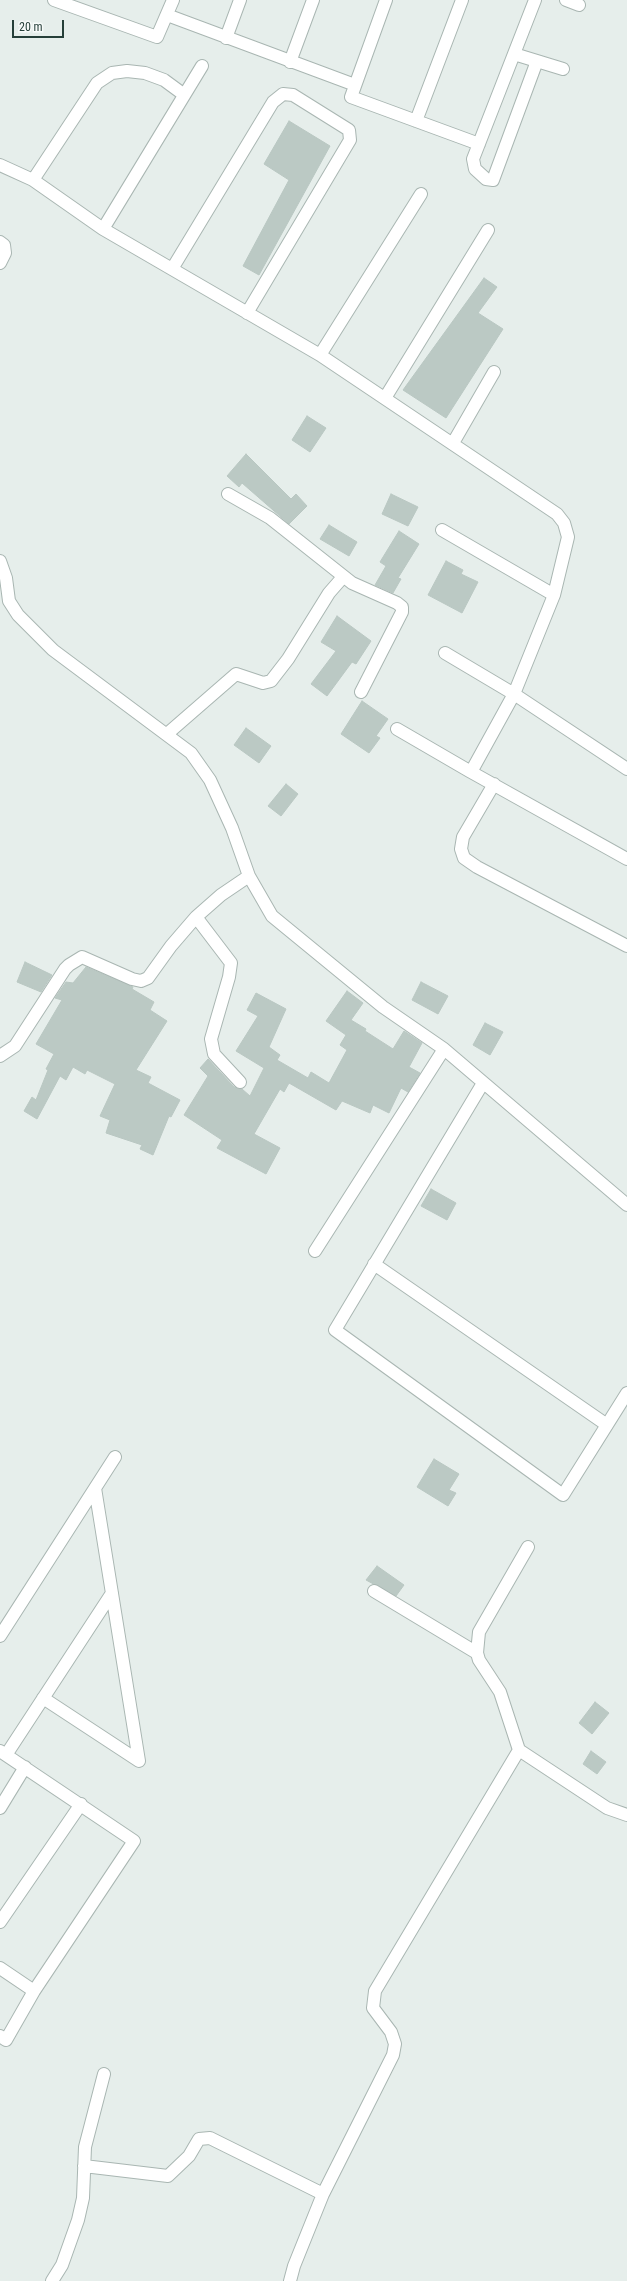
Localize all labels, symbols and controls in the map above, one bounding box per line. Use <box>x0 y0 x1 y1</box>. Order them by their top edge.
scale bar <box>14 12 66 38</box>
text: 20 m <box>19 20 43 34</box>

